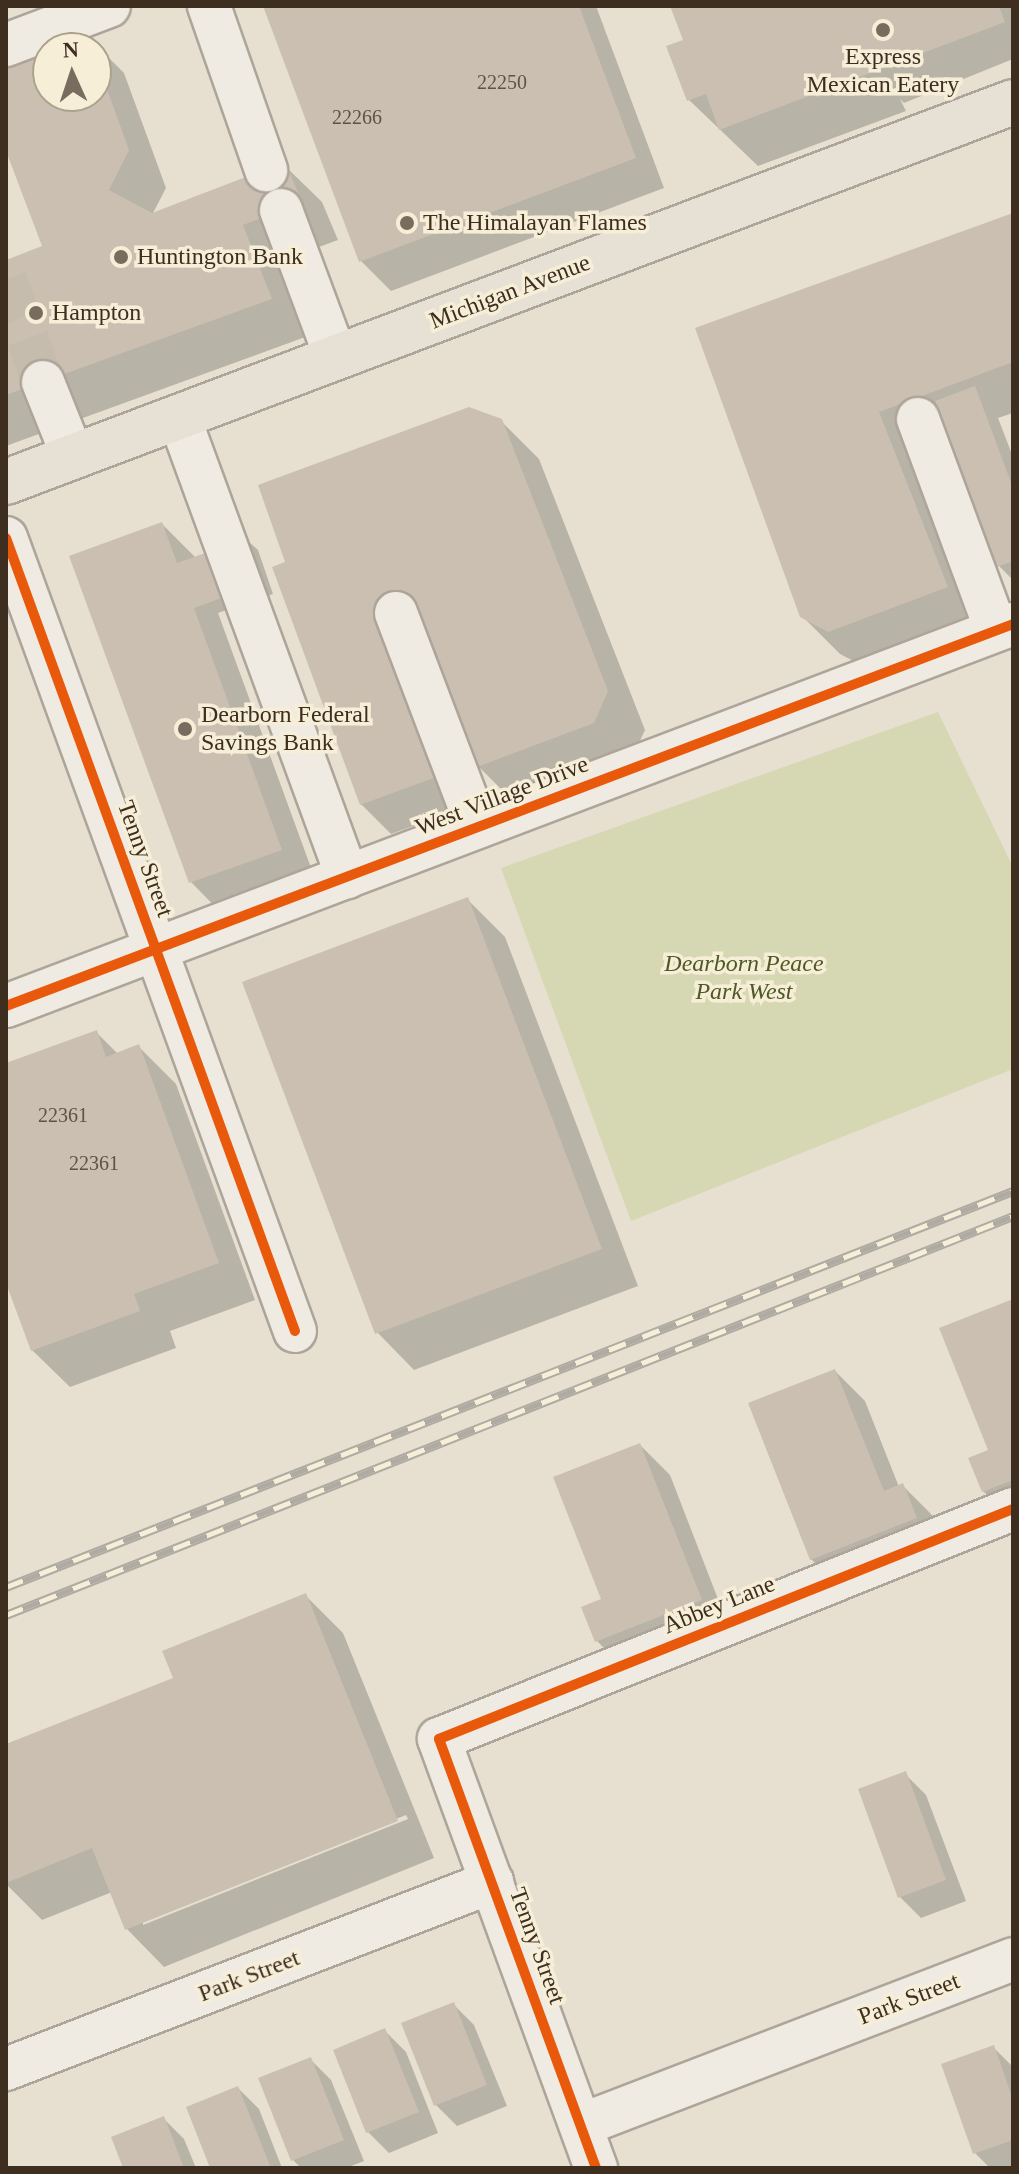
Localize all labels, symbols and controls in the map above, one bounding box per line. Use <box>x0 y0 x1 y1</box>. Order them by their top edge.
marker: Express Mexican Eatery <box>874 21 892 39</box>
north arrow <box>32 32 112 112</box>
text: N <box>62 37 79 62</box>
place label: Express Mexican Eatery <box>807 43 959 99</box>
house number: 22250 <box>477 70 527 94</box>
house number: 22266 <box>332 105 382 129</box>
place label: The Himalayan Flames <box>423 209 647 237</box>
marker: The Himalayan Flames <box>398 214 416 232</box>
place label: Huntington Bank <box>137 243 303 271</box>
marker: Huntington Bank <box>112 248 130 266</box>
street label: Michigan Avenue <box>425 248 595 336</box>
place label: Hampton <box>52 299 141 327</box>
marker: Hampton <box>27 304 45 322</box>
place label: Dearborn Federal Savings Bank <box>201 701 370 757</box>
marker: Dearborn Federal Savings Bank <box>176 720 194 738</box>
street label: West Village Drive <box>411 750 593 842</box>
street label: Tenny Street <box>111 797 179 921</box>
park label: Dearborn Peace Park West <box>664 950 824 1006</box>
house number: 22361 <box>38 1103 88 1127</box>
house number: 22361 <box>69 1151 119 1175</box>
street label: Abbey Lane <box>659 1570 779 1640</box>
street label: Tenny Street <box>503 1884 571 2008</box>
street label: Park Street <box>194 1944 304 2008</box>
street label: Park Street <box>854 1967 964 2031</box>

